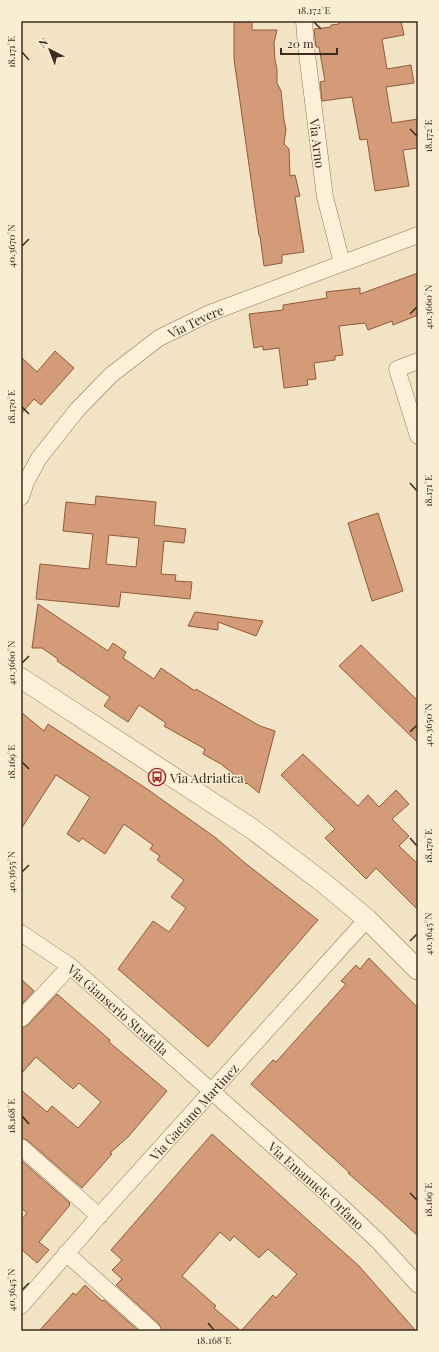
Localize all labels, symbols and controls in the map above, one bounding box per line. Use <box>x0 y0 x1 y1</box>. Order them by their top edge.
text: 18.172°E <box>297 3 331 17</box>
north arrow <box>30 30 70 70</box>
scale bar <box>281 30 337 56</box>
text: N <box>35 34 51 50</box>
text: 20 m <box>287 35 314 51</box>
text: 18.171°E <box>4 36 18 68</box>
street label: Via Arno <box>307 116 330 169</box>
text: 18.172°E <box>421 119 435 153</box>
text: 40.3670°N <box>4 224 18 268</box>
text: 40.3660°N <box>421 285 435 329</box>
street label: Via Tevere <box>164 300 226 342</box>
text: 18.170°E <box>4 390 18 424</box>
text: 18.171°E <box>421 475 435 507</box>
text: 40.3660°N <box>4 641 18 685</box>
text: 40.3650°N <box>421 703 435 747</box>
text: 18.169°E <box>4 745 18 779</box>
bus stop icon: Via Adriatica <box>147 767 167 787</box>
place label: Via Adriatica <box>169 769 244 786</box>
text: 18.170°E <box>421 829 435 863</box>
text: 40.3655°N <box>4 851 18 893</box>
text: 40.3645°N <box>421 913 435 955</box>
street label: Via Gianserio Strafella <box>64 959 173 1059</box>
street label: Via Gaetano Martinez <box>145 1059 242 1164</box>
text: 18.168°E <box>4 1099 18 1133</box>
street label: Via Emanuele Orfano <box>264 1137 368 1233</box>
text: 18.169°E <box>421 1183 435 1217</box>
text: 40.3645°N <box>4 1269 18 1311</box>
text: 18.168°E <box>197 1333 231 1347</box>

